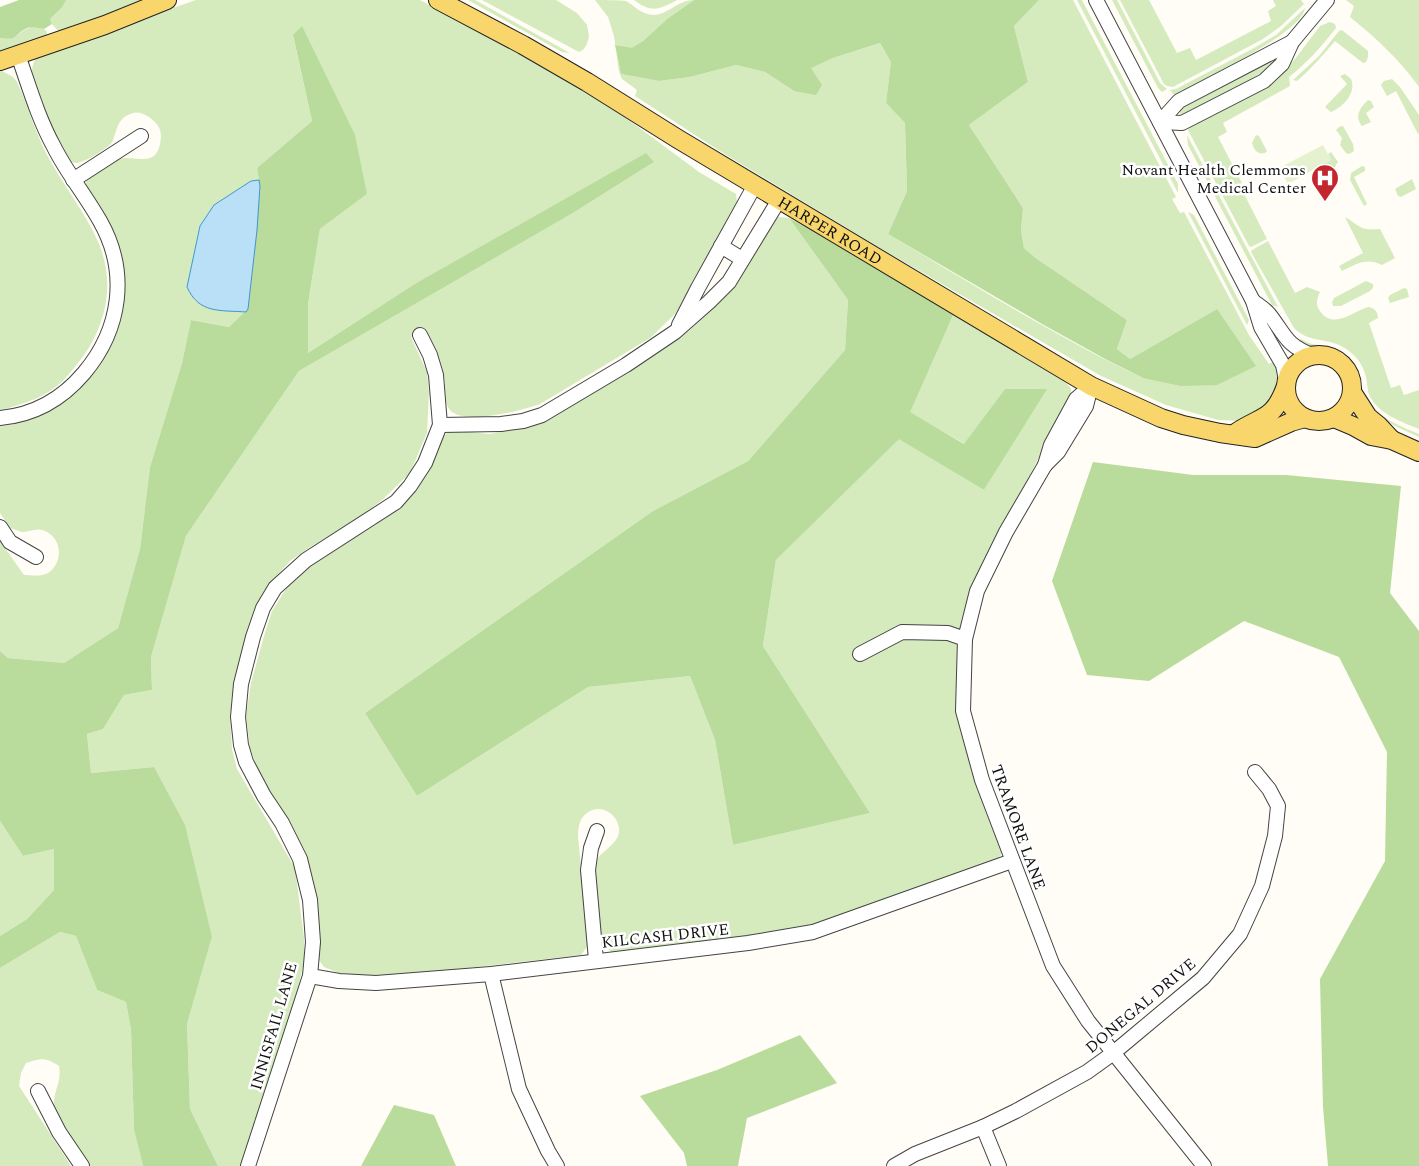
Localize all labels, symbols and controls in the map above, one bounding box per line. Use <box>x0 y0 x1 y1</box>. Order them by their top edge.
place label: Novant Health Clemmons Medical Center <box>1121 158 1306 200</box>
hospital icon: Novant Health Clemmons Medical Center <box>1310 163 1340 202</box>
street label: HARPER ROAD <box>773 190 887 272</box>
street label: TRAMORE LANE <box>984 761 1052 893</box>
street label: KILCASH DRIVE <box>600 917 730 955</box>
street label: DONEGAL DRIVE <box>1080 952 1201 1059</box>
street label: INNISFAIL LANE <box>244 960 304 1093</box>

